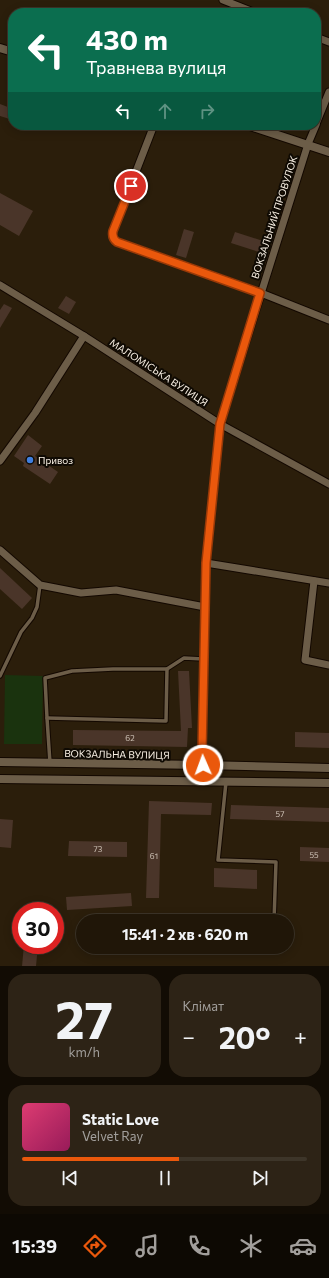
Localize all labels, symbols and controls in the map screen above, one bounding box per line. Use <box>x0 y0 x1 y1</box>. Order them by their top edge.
text: 430 m <box>86 22 168 56</box>
icon: left <box>20 24 72 76</box>
text: Травнева вулиця <box>86 56 226 78</box>
icon: left <box>112 100 134 122</box>
icon: ahead <box>154 100 176 122</box>
icon: right <box>196 100 218 122</box>
street label: ВОКЗАЛЬНИЙ ПРОВУЛОК <box>248 154 300 280</box>
pin <box>114 169 148 203</box>
icon: arrive <box>120 175 142 197</box>
street label: МАЛОМІСЬКА ВУЛИЦЯ <box>108 336 210 408</box>
place label: Привоз <box>38 454 73 466</box>
marker: Привоз <box>25 455 35 465</box>
house number: 62 <box>125 733 135 743</box>
position arrow <box>182 744 224 786</box>
street label: ВОКЗАЛЬНА ВУЛИЦЯ <box>64 747 170 761</box>
house number: 57 <box>276 809 284 819</box>
house number: 73 <box>94 844 103 854</box>
house number: 55 <box>309 850 319 860</box>
house number: 61 <box>150 851 158 861</box>
speed limit sign: 30 <box>12 902 64 954</box>
text: 15:41 · 2 хв · 620 m <box>122 925 248 943</box>
text: 27 <box>55 986 113 1050</box>
text: Клімат <box>183 998 224 1014</box>
text: 20° <box>219 1018 270 1055</box>
text: − <box>183 1023 195 1050</box>
text: + <box>294 1023 307 1050</box>
text: km/h <box>68 1044 100 1060</box>
text: Static Love <box>82 1110 159 1128</box>
text: Velvet Ray <box>82 1128 143 1144</box>
icon: previous <box>59 1167 81 1189</box>
icon: pause <box>154 1167 176 1189</box>
icon: next <box>249 1167 271 1189</box>
icon: directions <box>81 1232 109 1260</box>
icon: music <box>133 1232 161 1260</box>
icon: phone <box>185 1232 213 1260</box>
icon: climate <box>237 1232 265 1260</box>
icon: car <box>289 1232 317 1260</box>
text: 15:39 <box>12 1235 57 1257</box>

